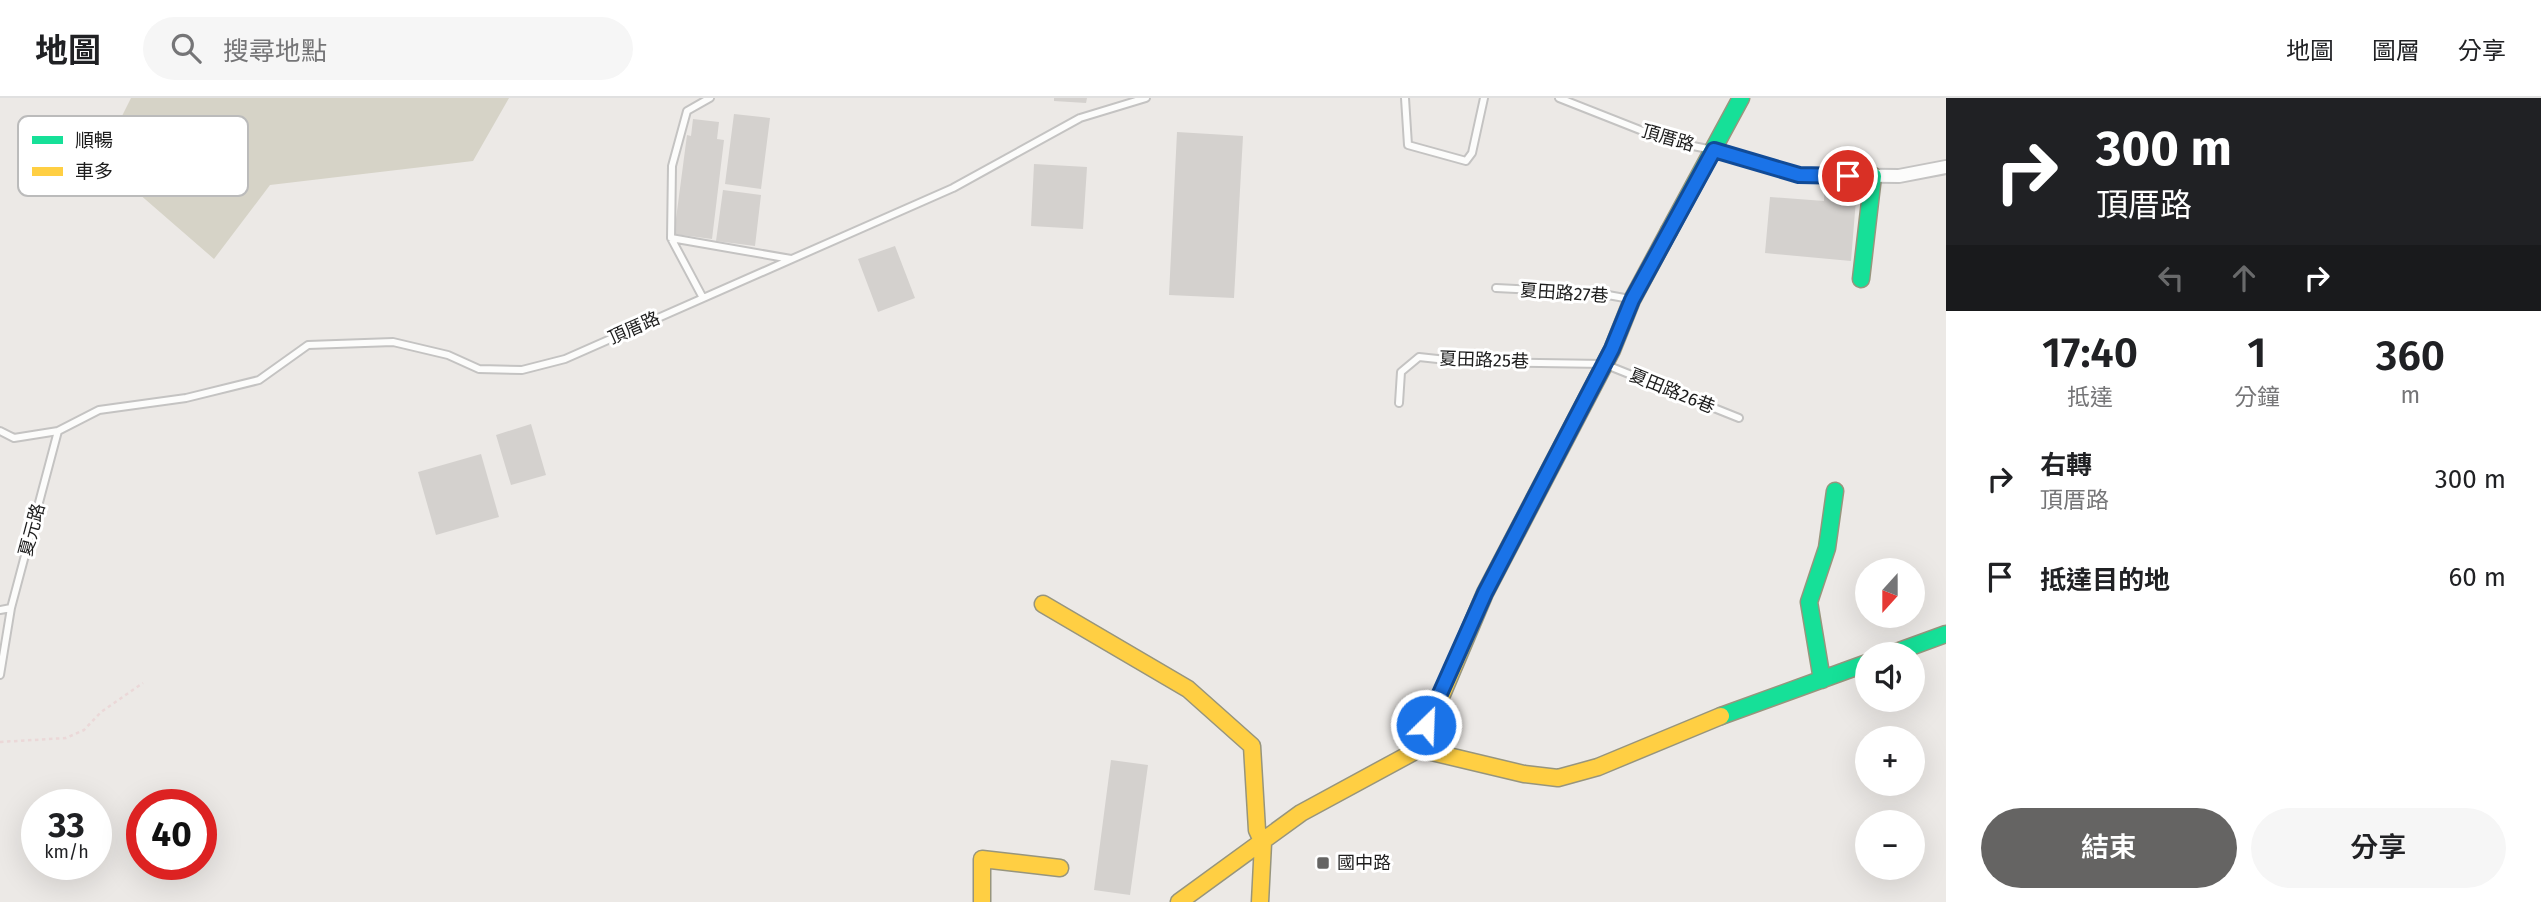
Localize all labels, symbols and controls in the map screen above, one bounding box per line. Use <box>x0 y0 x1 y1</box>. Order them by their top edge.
search box <box>143 17 633 80</box>
icon: search <box>167 29 205 67</box>
text: 地圖 <box>35 31 101 71</box>
text: 搜尋地點 <box>223 36 327 67</box>
text: 地圖 <box>2286 37 2334 65</box>
text: 圖層 <box>2372 37 2420 65</box>
text: 分享 <box>2458 37 2506 65</box>
legend <box>18 116 248 196</box>
text: 300 m <box>2096 119 2232 178</box>
street label: 頂厝路 <box>1639 120 1697 156</box>
icon: right <box>1981 126 2072 217</box>
text: 順暢 <box>75 129 113 152</box>
pin <box>1818 146 1878 206</box>
icon: arrive <box>1829 157 1867 195</box>
text: 車多 <box>75 160 113 183</box>
text: 頂厝路 <box>2096 186 2192 224</box>
icon: left <box>2152 259 2190 297</box>
icon: ahead <box>2225 259 2263 297</box>
icon: right <box>2298 259 2336 297</box>
street label: 夏田路27巷 <box>1519 279 1609 307</box>
street label: 頂厝路 <box>605 307 663 349</box>
text: 17:40 <box>2042 328 2138 378</box>
text: 1 <box>2247 328 2266 378</box>
text: 360 <box>2376 331 2445 381</box>
street label: 夏田路25巷 <box>1439 347 1529 373</box>
street label: 夏田路26巷 <box>1626 364 1718 418</box>
text: m <box>2401 381 2420 409</box>
text: 抵達 <box>2067 383 2113 411</box>
text: 分鐘 <box>2234 383 2280 411</box>
text: 右轉 <box>2040 450 2092 481</box>
icon: right <box>1981 460 2019 498</box>
text: 300 m <box>2435 464 2506 495</box>
text: 頂厝路 <box>2040 486 2109 514</box>
street label: 夏元路 <box>14 501 50 559</box>
north arrow <box>1855 558 1925 628</box>
map controls <box>1855 558 1925 880</box>
icon: arrive <box>1981 558 2019 596</box>
text: 60 m <box>2448 562 2506 593</box>
text: 抵達目的地 <box>2040 565 2170 596</box>
button: sound <box>1855 642 1925 712</box>
position arrow <box>1389 688 1463 762</box>
button: + <box>1855 726 1925 796</box>
speed limit sign: 40 <box>126 789 217 880</box>
text: 33 <box>48 804 85 846</box>
button: 結束 <box>1981 808 2237 888</box>
button: 分享 <box>2251 808 2506 888</box>
button: − <box>1855 810 1925 880</box>
text: km/h <box>44 841 89 863</box>
place label: 國中路 <box>1337 852 1391 874</box>
marker: 國中路 <box>1315 855 1331 871</box>

